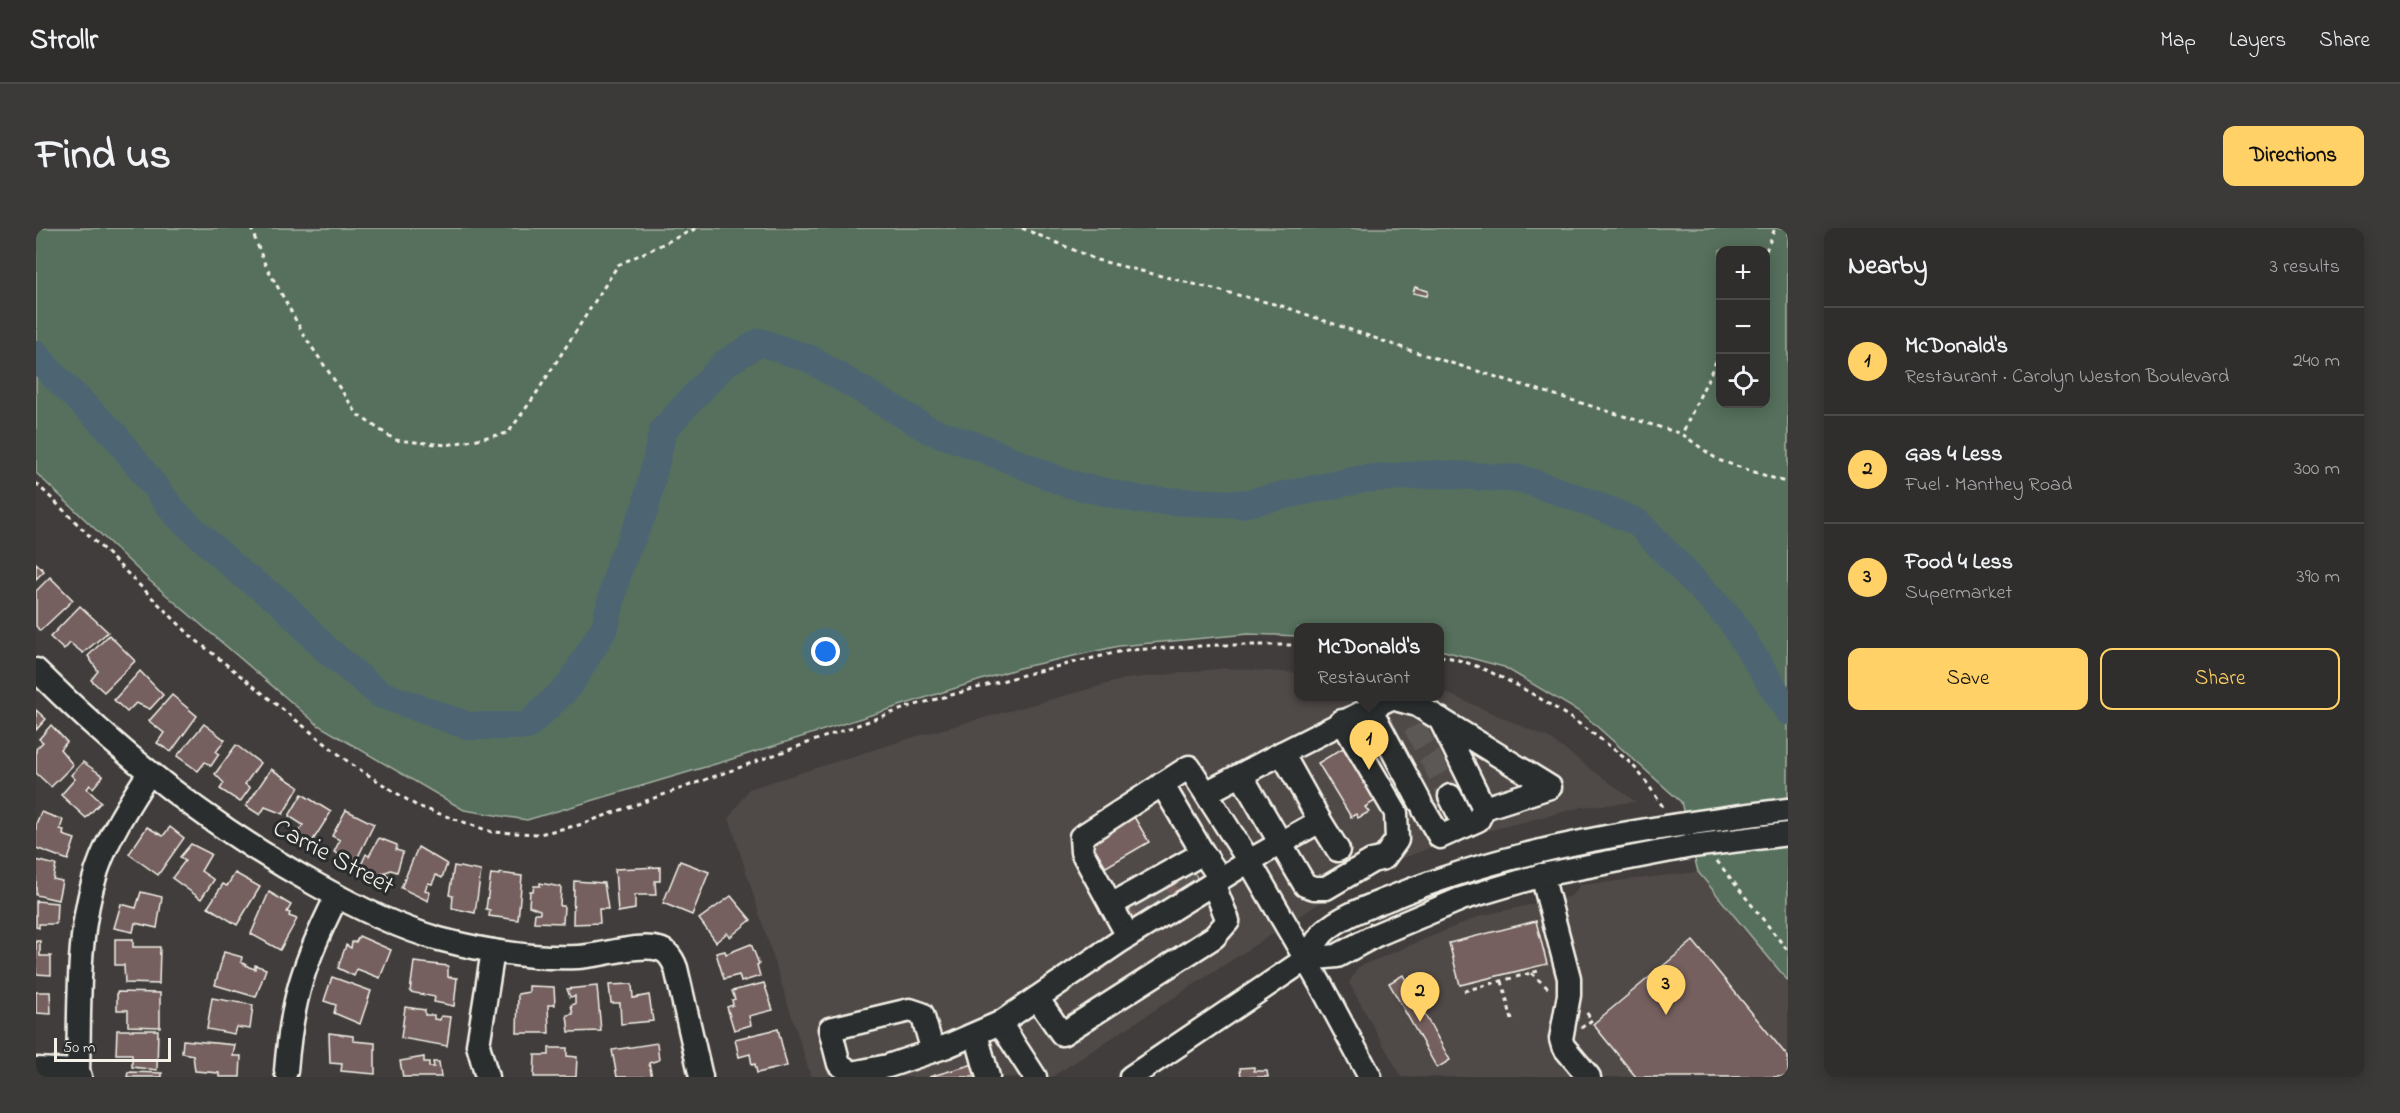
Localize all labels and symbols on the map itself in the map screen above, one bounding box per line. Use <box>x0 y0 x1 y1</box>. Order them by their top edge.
your location <box>811 637 840 666</box>
pin: 1 <box>1350 720 1388 770</box>
street label: Carrie Street <box>265 810 401 906</box>
pin: 3 <box>1646 966 1686 1015</box>
pin: 2 <box>1400 972 1440 1022</box>
scale bar <box>54 1035 171 1062</box>

